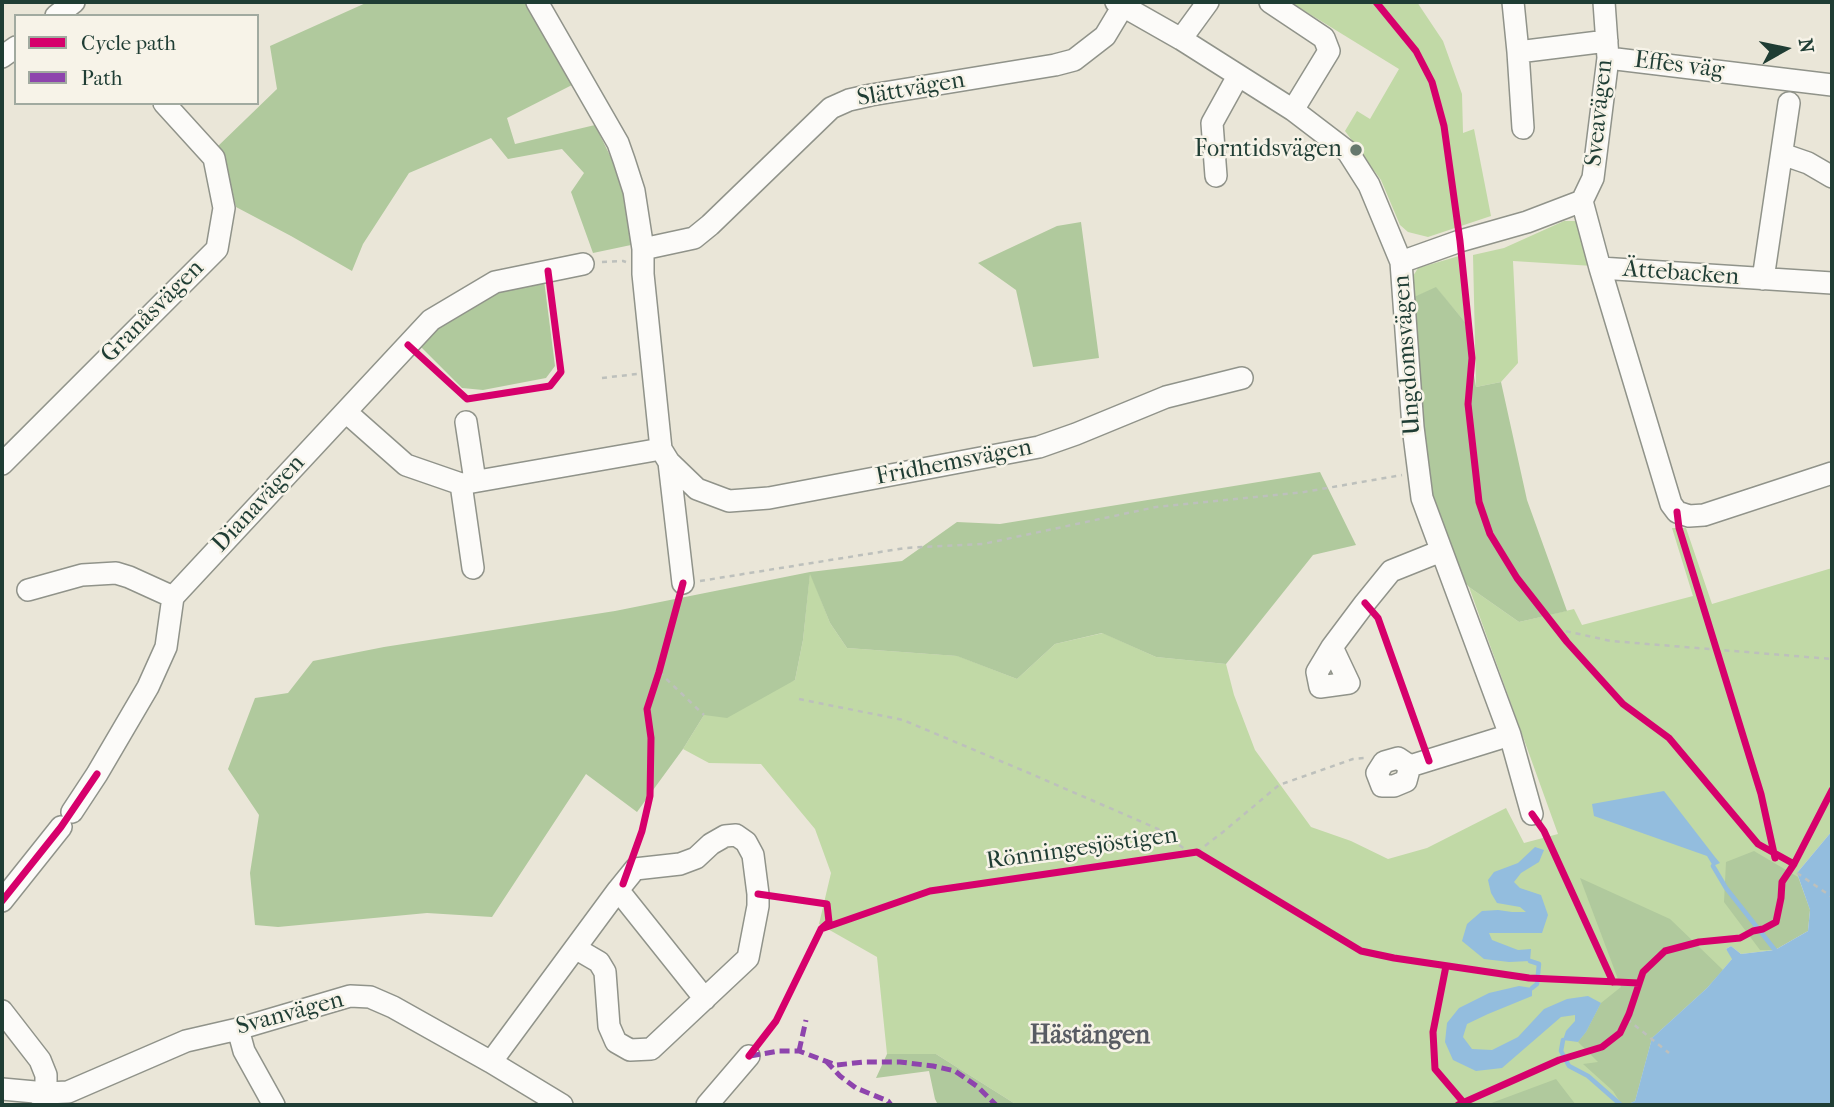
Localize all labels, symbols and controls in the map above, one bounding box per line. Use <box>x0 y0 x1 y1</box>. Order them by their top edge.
legend <box>14 14 259 105</box>
north arrow <box>1750 14 1820 84</box>
text: Cycle path <box>81 31 176 55</box>
text: N <box>1794 37 1818 55</box>
street label: Effes väg <box>1632 46 1726 86</box>
street label: Sveavägen <box>1580 58 1620 168</box>
text: Path <box>81 66 122 90</box>
street label: Slättvägen <box>855 66 967 114</box>
place label: Forntidsvägen <box>1194 136 1342 164</box>
marker: Forntidsvägen <box>1348 142 1364 158</box>
street label: Granåsvägen <box>96 255 210 369</box>
street label: Ättebacken <box>1622 256 1740 292</box>
street label: Ungdomsvägen <box>1388 274 1428 436</box>
street label: Fridhemsvägen <box>873 434 1035 492</box>
street label: Dianavägen <box>207 449 311 559</box>
street label: Rönningesjöstigen <box>985 821 1179 877</box>
street label: Svanvägen <box>233 986 347 1042</box>
district label: Hästängen <box>1030 1021 1150 1053</box>

